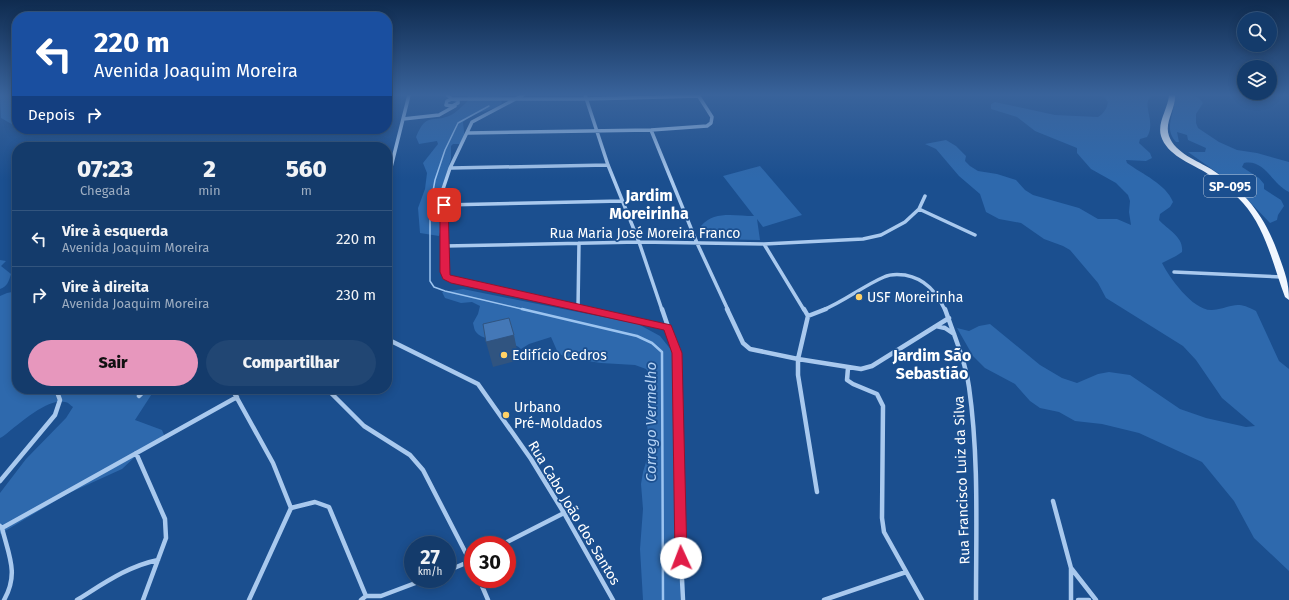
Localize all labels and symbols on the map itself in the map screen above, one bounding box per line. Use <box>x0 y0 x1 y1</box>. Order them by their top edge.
road number: SP-095 <box>1204 175 1256 197</box>
district label: Jardim Moreirinha <box>609 186 689 223</box>
pin <box>427 188 461 222</box>
street label: Rua Maria José Moreira Franco <box>549 225 741 242</box>
place label: USF Moreirinha <box>867 289 963 306</box>
marker: USF Moreirinha <box>854 292 864 302</box>
district label: Jardim São Sebastião <box>892 346 971 383</box>
place label: Edifício Cedros <box>512 347 607 364</box>
marker: Edifício Cedros <box>499 350 509 360</box>
water label: Corrego Vermelho <box>642 362 660 482</box>
street label: Rua Francisco Luiz da Silva <box>951 395 973 565</box>
place label: Urbano Pré-Moldados <box>514 399 603 432</box>
marker: Urbano Pré-Moldados <box>501 410 511 420</box>
street label: Rua Cabo João dos Santos <box>524 438 624 589</box>
speed limit sign: 30 <box>464 536 516 588</box>
position arrow <box>660 537 702 579</box>

